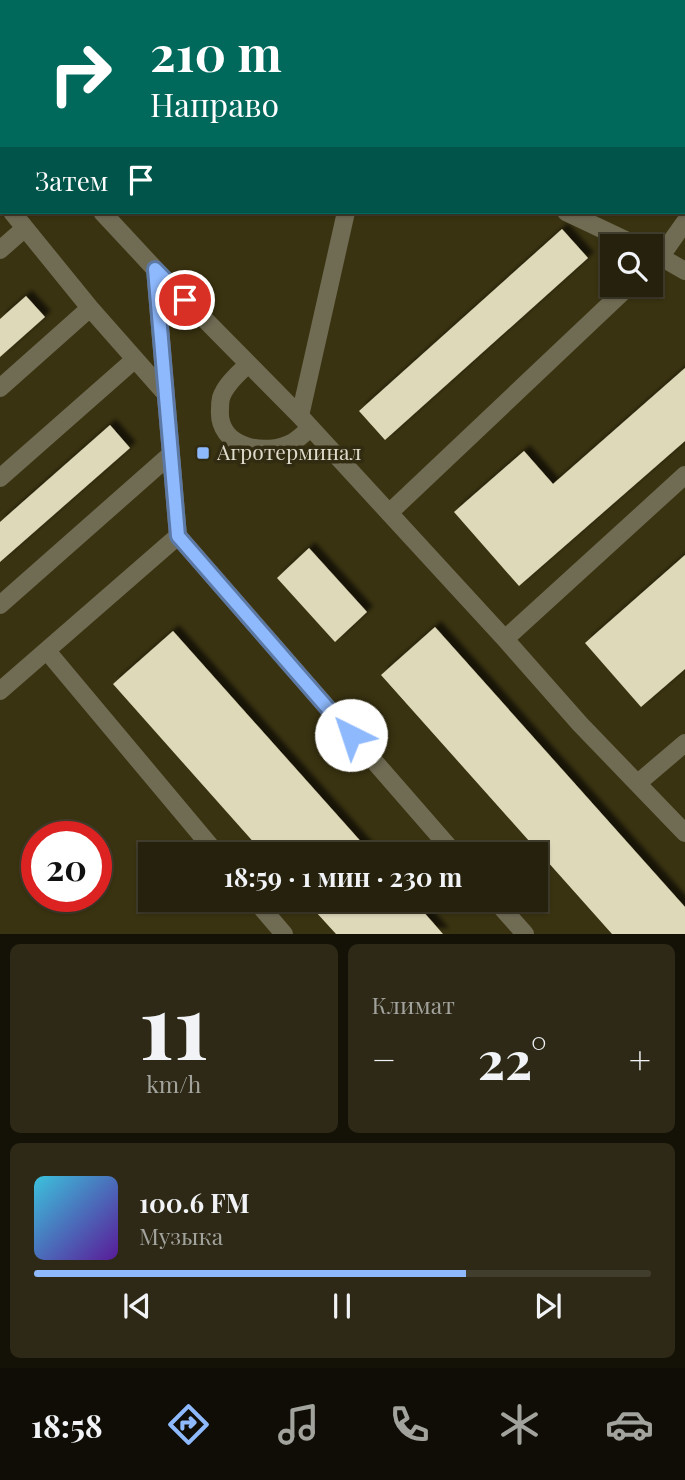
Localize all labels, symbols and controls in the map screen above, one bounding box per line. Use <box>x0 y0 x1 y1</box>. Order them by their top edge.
text: 210 m <box>150 19 282 84</box>
icon: right <box>35 28 126 119</box>
text: Направо <box>150 82 279 125</box>
icon: arrive <box>122 161 160 199</box>
text: Затем <box>35 163 108 198</box>
map controls <box>600 234 663 297</box>
button: search <box>600 234 663 297</box>
pin <box>155 270 215 330</box>
icon: arrive <box>166 281 204 319</box>
place label: Агротерминал <box>216 437 362 465</box>
marker: Агротерминал <box>195 445 211 461</box>
position arrow <box>314 698 388 772</box>
speed limit sign: 20 <box>21 821 112 912</box>
text: 18:59 · 1 мин · 230 m <box>224 859 462 894</box>
text: 11 <box>139 962 209 1083</box>
text: Климат <box>372 989 455 1020</box>
text: 22° <box>478 1024 547 1093</box>
text: − <box>372 1033 396 1084</box>
text: + <box>629 1033 651 1084</box>
text: km/h <box>146 1068 201 1099</box>
text: 100.6 FM <box>139 1185 250 1220</box>
text: Музыка <box>139 1220 223 1251</box>
icon: previous <box>118 1287 156 1325</box>
icon: pause <box>323 1287 361 1325</box>
icon: next <box>529 1287 567 1325</box>
icon: directions <box>164 1400 213 1449</box>
icon: music <box>274 1400 323 1449</box>
icon: phone <box>385 1400 434 1449</box>
icon: climate <box>495 1400 544 1449</box>
icon: car <box>605 1400 654 1449</box>
text: 18:58 <box>31 1403 103 1446</box>

